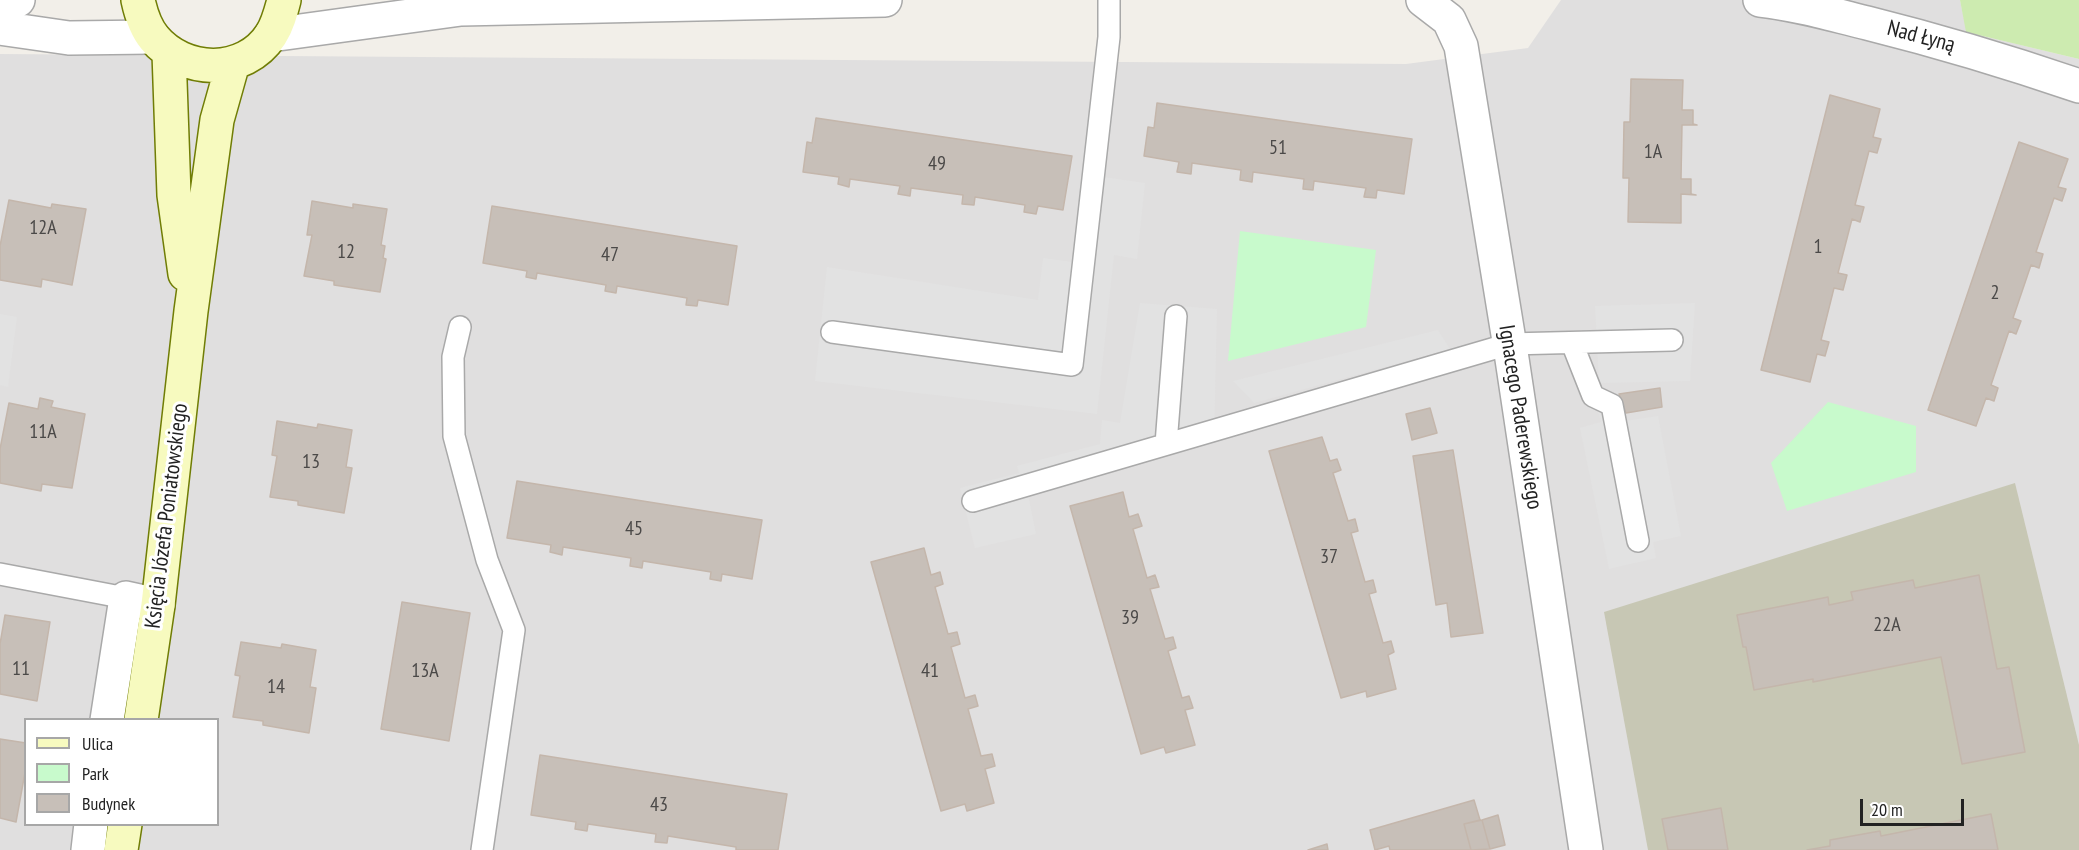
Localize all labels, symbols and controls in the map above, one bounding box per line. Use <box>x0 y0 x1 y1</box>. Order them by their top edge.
street label: Nad Łyną <box>1884 15 1958 59</box>
house number: 51 <box>1269 136 1287 160</box>
house number: 1A <box>1644 140 1662 164</box>
house number: 49 <box>928 152 946 176</box>
house number: 12A <box>29 216 57 240</box>
house number: 1 <box>1814 235 1822 259</box>
house number: 12 <box>337 240 355 264</box>
house number: 47 <box>601 243 619 267</box>
house number: 2 <box>1991 281 1999 305</box>
street label: Ignacego Paderewskiego <box>1492 323 1548 511</box>
street label: Księcia Józefa Poniatowskiego <box>140 402 194 630</box>
house number: 11A <box>29 420 57 444</box>
house number: 13 <box>302 450 320 474</box>
house number: 45 <box>625 517 643 541</box>
house number: 37 <box>1320 545 1338 569</box>
house number: 39 <box>1121 606 1139 630</box>
house number: 22A <box>1873 613 1901 637</box>
house number: 11 <box>12 657 30 681</box>
house number: 13A <box>411 659 439 683</box>
house number: 41 <box>921 659 939 683</box>
house number: 14 <box>267 675 285 699</box>
legend <box>24 718 219 826</box>
text: Ulica <box>82 732 113 755</box>
text: Park <box>82 762 109 785</box>
scale bar <box>1863 787 1966 825</box>
text: Budynek <box>82 792 135 815</box>
house number: 43 <box>650 793 668 817</box>
text: 20 m <box>1871 798 1903 821</box>

